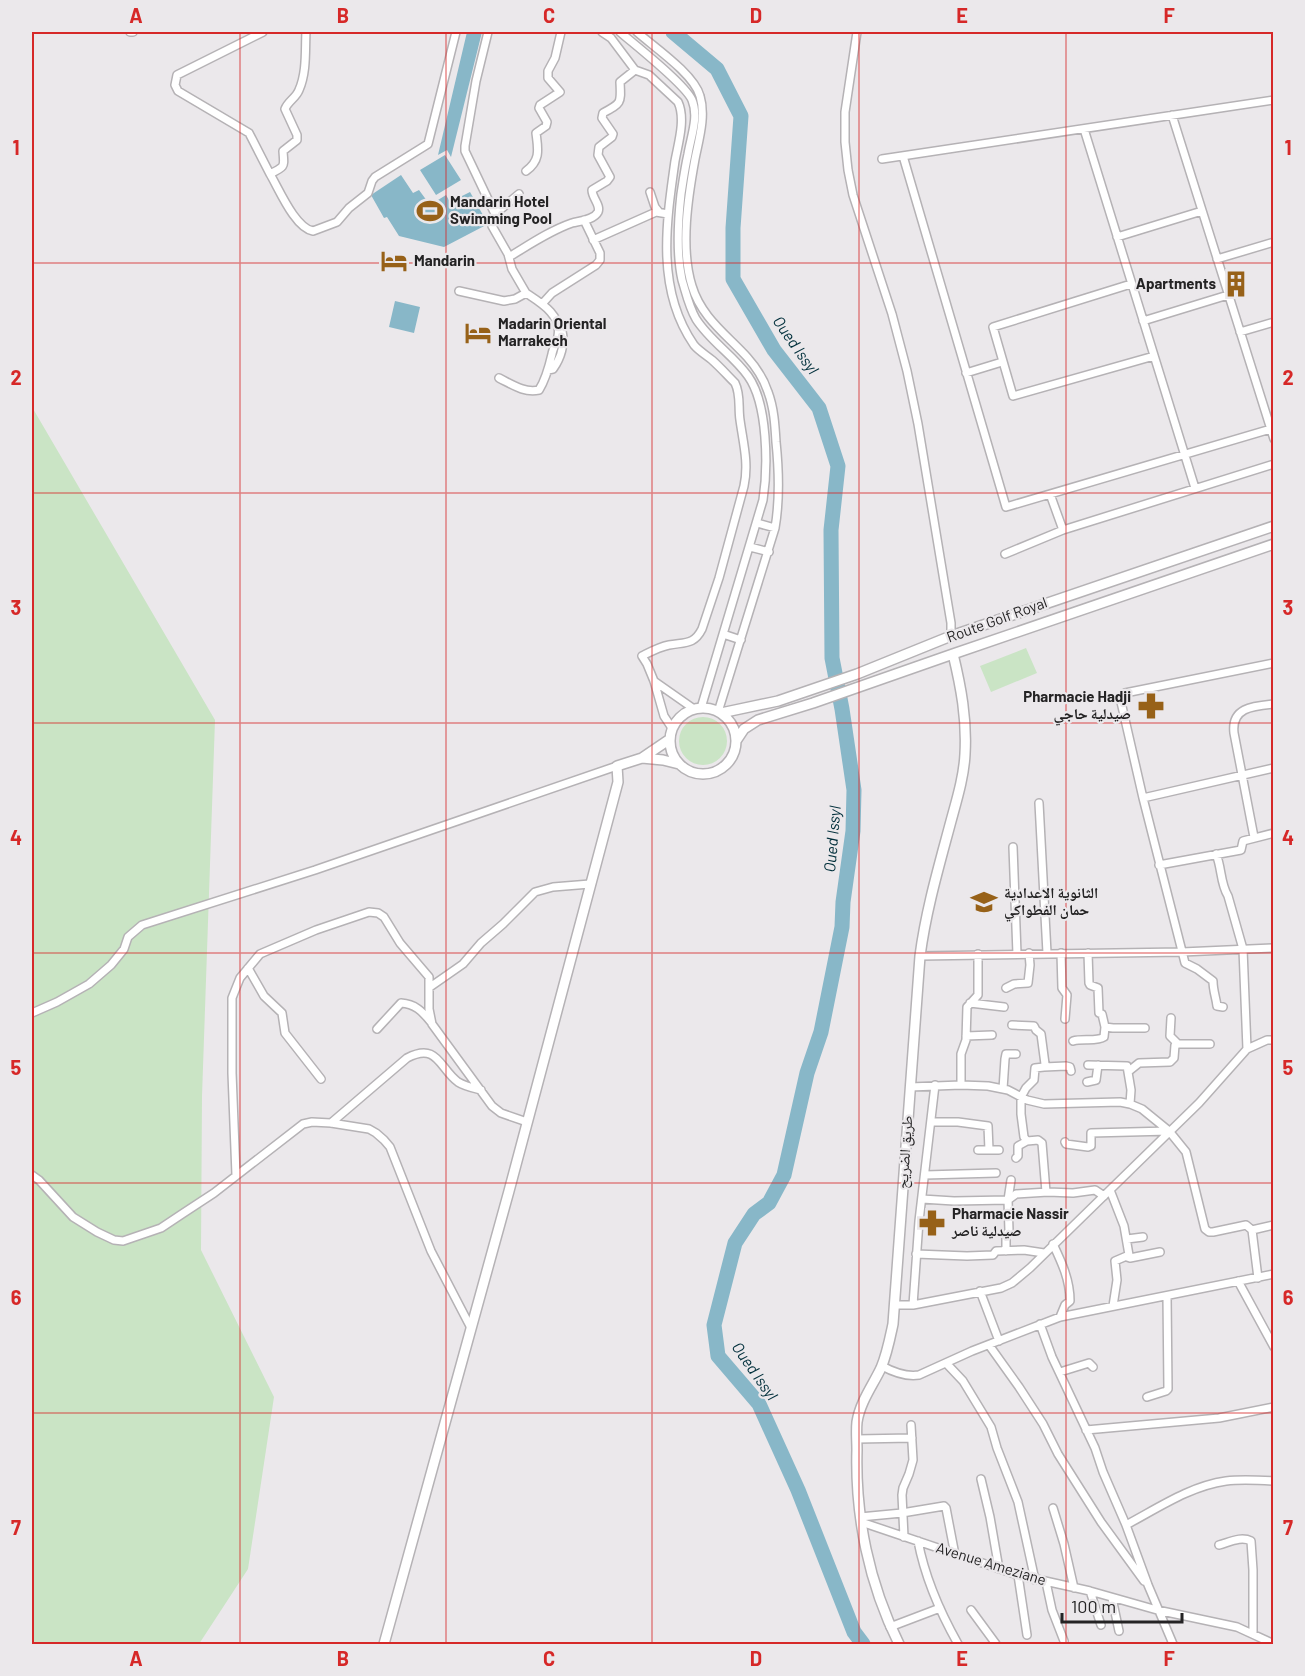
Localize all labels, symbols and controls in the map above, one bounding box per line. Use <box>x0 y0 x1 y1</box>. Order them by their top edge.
text: A <box>129 3 143 27</box>
text: B <box>337 3 349 27</box>
text: C <box>543 3 555 27</box>
text: D <box>750 3 762 27</box>
text: E <box>956 3 968 27</box>
text: F <box>1163 3 1175 27</box>
text: 1 <box>12 135 20 159</box>
text: 1 <box>1284 135 1292 159</box>
place label: Mandarin Hotel Swimming Pool <box>450 192 552 227</box>
sports icon: Mandarin Hotel Swimming Pool <box>415 196 445 226</box>
hotel icon: Mandarin <box>379 246 409 276</box>
place label: Mandarin <box>414 251 475 269</box>
building icon: Apartments <box>1221 269 1251 299</box>
place label: Apartments <box>1136 274 1216 292</box>
water label: Oued Issyl <box>769 312 824 378</box>
place label: Madarin Oriental Marrakech <box>498 314 606 349</box>
hotel icon: Madarin Oriental Marrakech <box>463 318 493 348</box>
text: 2 <box>10 365 22 389</box>
text: 2 <box>1282 365 1294 389</box>
street label: Route Golf Royal <box>944 593 1049 646</box>
text: 3 <box>11 595 21 619</box>
text: 3 <box>1283 595 1293 619</box>
place label: Pharmacie Hadji صيدلية حاجي <box>1023 687 1131 726</box>
pharmacy icon: Pharmacie Hadji صيدلية حاجي <box>1136 691 1166 721</box>
water label: Oued Issyl <box>819 804 844 873</box>
text: 4 <box>10 825 22 849</box>
text: 4 <box>1282 825 1294 849</box>
place label: الثانوية الاعدادية حمان الفطواكي <box>1004 883 1098 922</box>
school or university icon: الثانوية الاعدادية حمان الفطواكي <box>969 887 999 917</box>
text: 5 <box>11 1055 22 1079</box>
text: 5 <box>1283 1055 1294 1079</box>
street label: طريق الضريح <box>892 1115 918 1189</box>
place label: Pharmacie Nassir صيدلية ناصر <box>951 1204 1069 1239</box>
pharmacy icon: Pharmacie Nassir صيدلية ناصر <box>917 1208 947 1238</box>
text: 6 <box>11 1285 22 1309</box>
text: 6 <box>1283 1285 1294 1309</box>
water label: Oued Issyl <box>728 1338 783 1404</box>
text: 7 <box>11 1515 21 1539</box>
text: 7 <box>1283 1515 1293 1539</box>
street label: Avenue Ameziane <box>934 1538 1049 1588</box>
scale bar <box>1062 1586 1182 1624</box>
text: 100 m <box>1071 1595 1116 1617</box>
text: A <box>129 1646 143 1670</box>
text: B <box>337 1646 349 1670</box>
text: C <box>543 1646 555 1670</box>
text: D <box>750 1646 762 1670</box>
text: E <box>956 1646 968 1670</box>
text: F <box>1163 1646 1175 1670</box>

